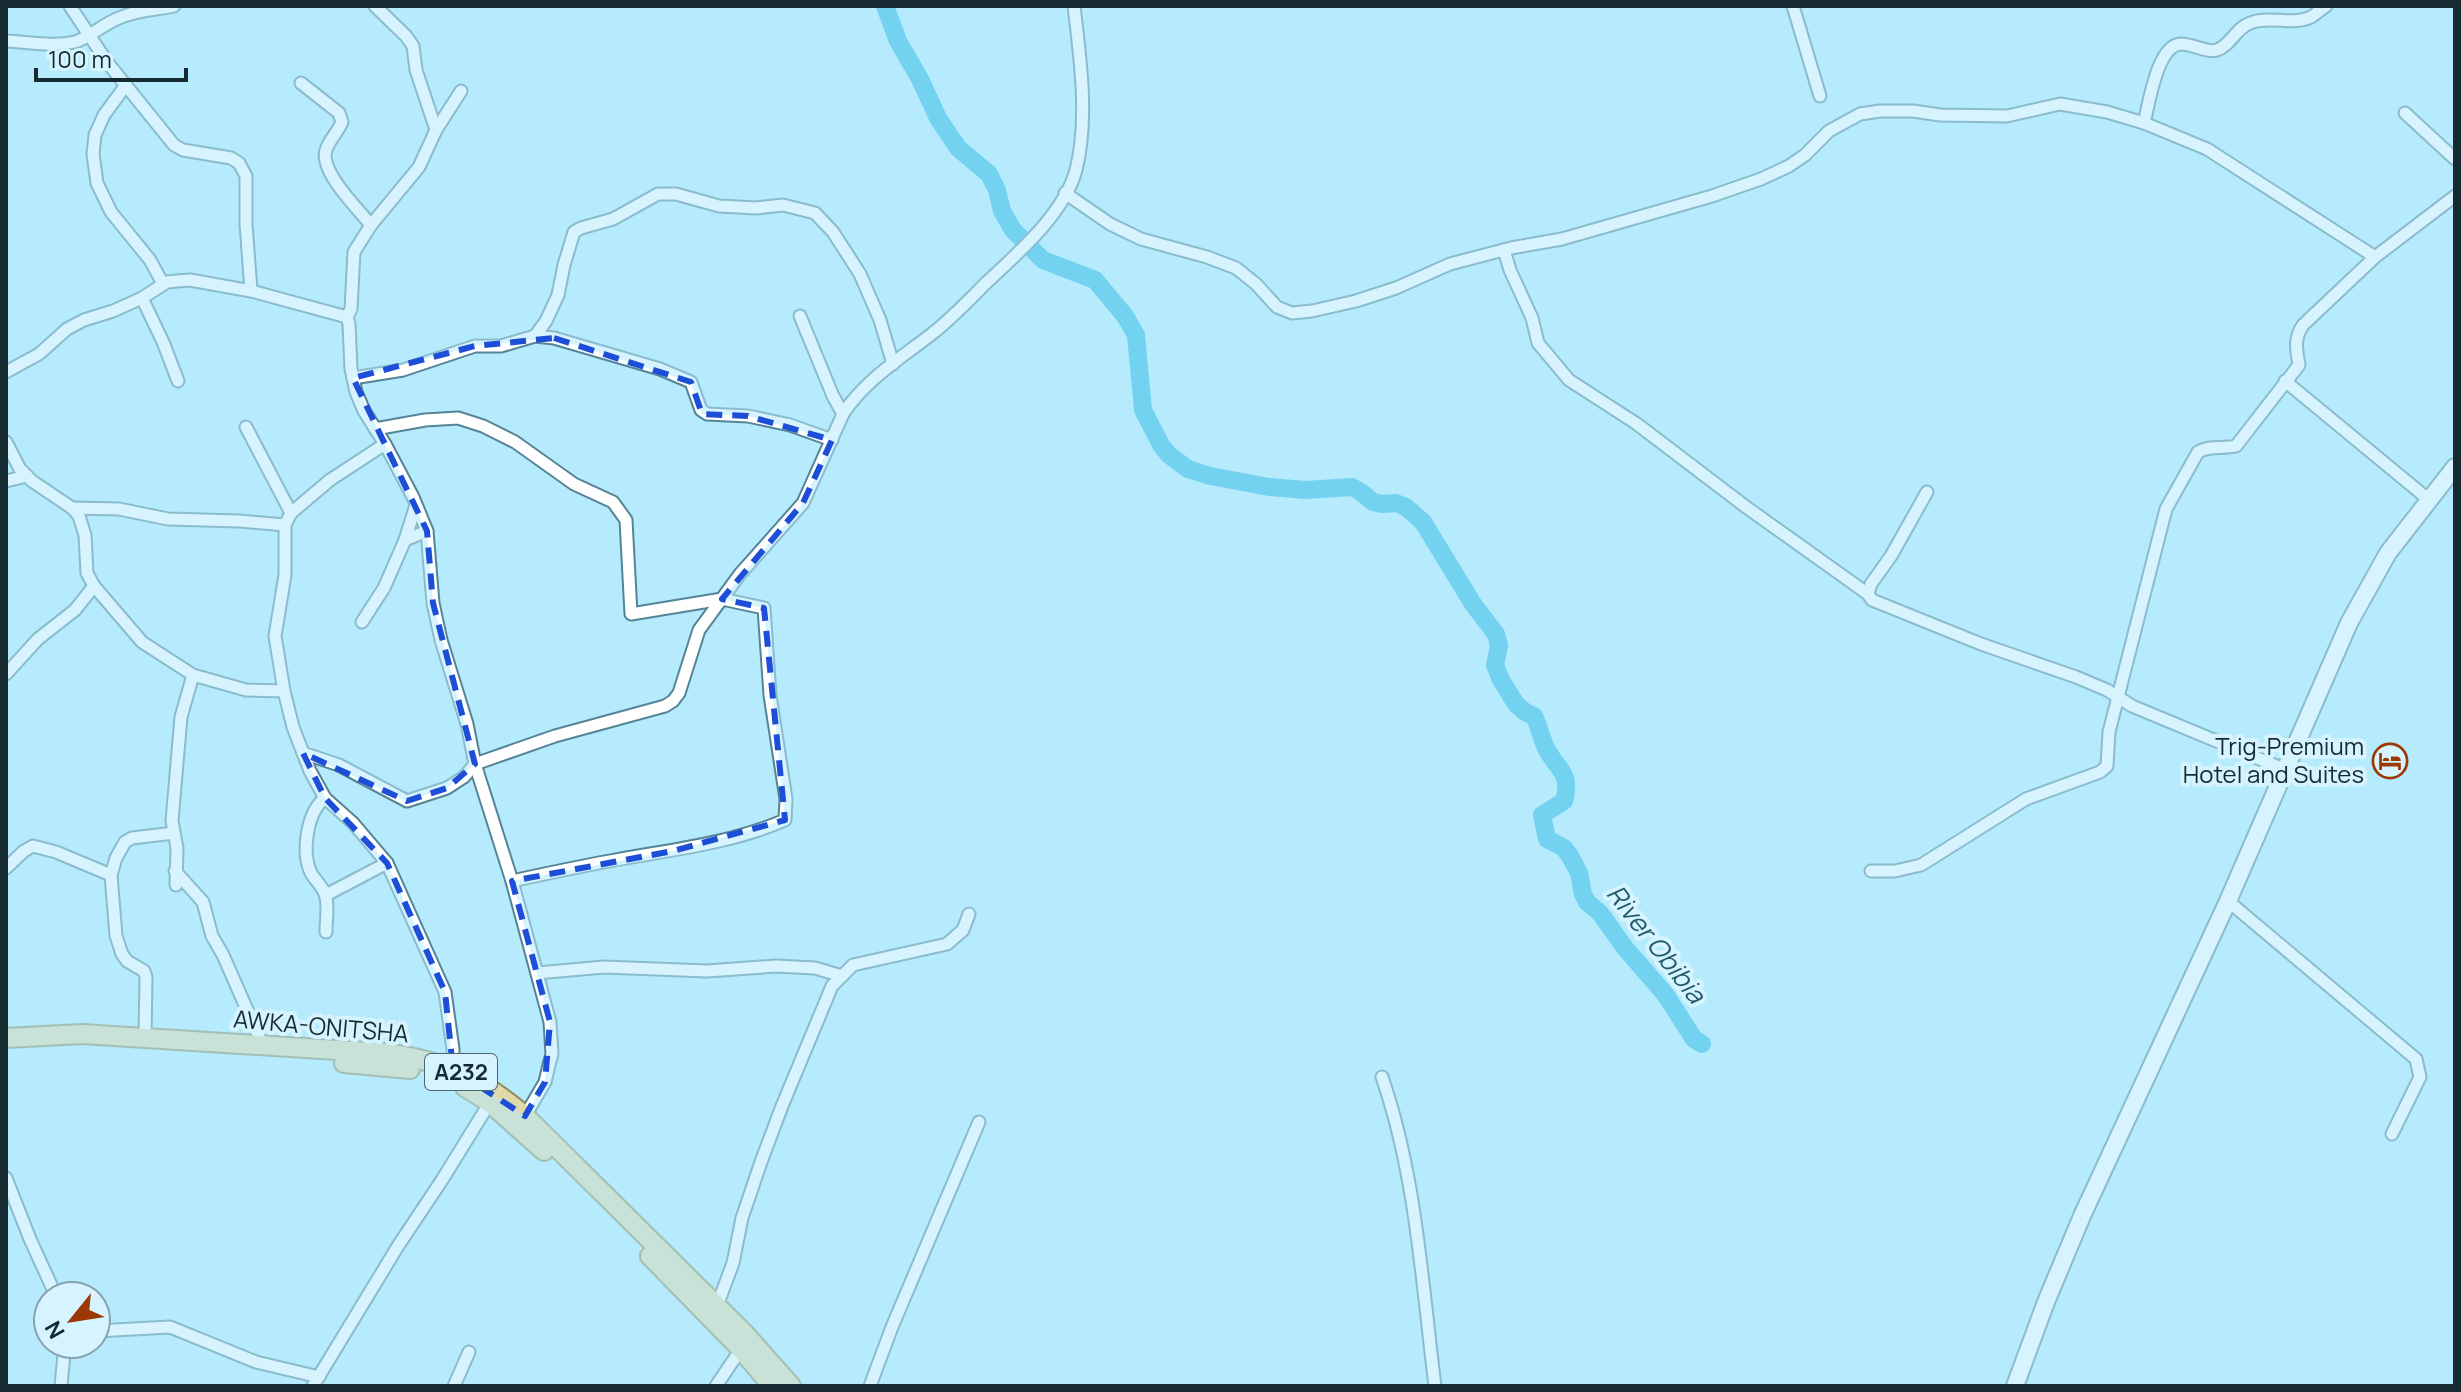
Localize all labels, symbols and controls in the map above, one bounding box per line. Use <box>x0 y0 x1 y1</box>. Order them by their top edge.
scale bar <box>36 32 186 82</box>
text: 100 m <box>48 42 112 75</box>
place label: Trig-Premium Hotel and Suites <box>2183 729 2364 790</box>
hotel icon: Trig-Premium Hotel and Suites <box>2371 742 2409 780</box>
water label: River Obibia <box>1599 877 1715 1011</box>
street label: AWKA-ONITSHA <box>232 1001 410 1050</box>
road number: A232 <box>425 1054 497 1090</box>
north arrow <box>32 1280 112 1360</box>
text: N <box>38 1316 72 1344</box>

